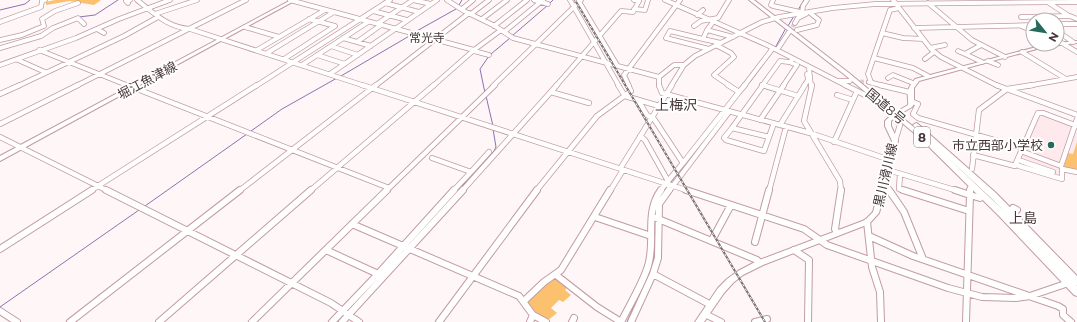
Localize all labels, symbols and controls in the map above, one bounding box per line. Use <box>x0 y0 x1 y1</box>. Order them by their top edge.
north arrow <box>1025 12 1065 52</box>
district label: 常光寺 <box>409 30 445 45</box>
text: N <box>1045 30 1062 44</box>
street label: 堀江魚津線 <box>115 58 179 102</box>
street label: 国道8号 <box>863 85 909 127</box>
district label: 上梅沢 <box>655 96 697 114</box>
road number: 8 <box>914 127 930 147</box>
place label: 市立西部小学校 <box>952 137 1043 153</box>
marker: 市立西部小学校 <box>1046 140 1056 150</box>
street label: 黒川滑川線 <box>870 142 900 208</box>
district label: 上島 <box>1009 209 1037 227</box>

